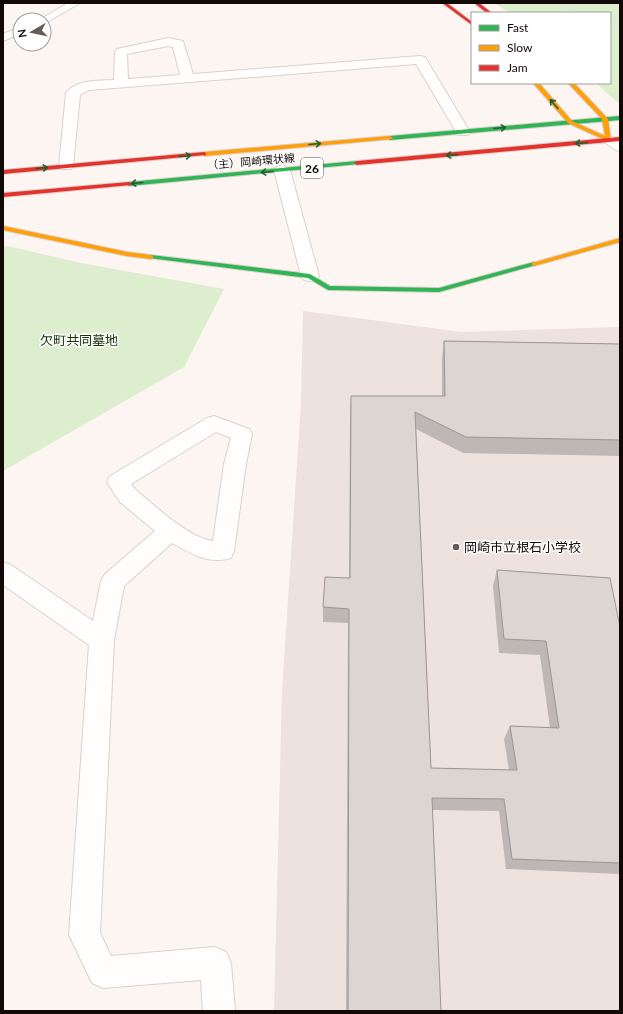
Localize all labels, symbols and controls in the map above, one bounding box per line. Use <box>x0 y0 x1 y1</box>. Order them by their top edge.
north arrow <box>12 12 52 52</box>
legend <box>471 12 611 84</box>
text: Fast <box>507 20 529 35</box>
text: N <box>15 28 29 39</box>
text: Slow <box>507 40 533 55</box>
text: Jam <box>507 60 528 75</box>
one-way arrow <box>550 99 559 110</box>
one-way arrow <box>493 125 506 132</box>
one-way arrow <box>575 139 588 146</box>
one-way arrow <box>308 141 321 148</box>
street label: （主）岡崎環状線 <box>207 151 295 171</box>
one-way arrow <box>446 151 459 158</box>
one-way arrow <box>178 152 191 159</box>
road number: 26 <box>301 158 323 178</box>
one-way arrow <box>35 165 48 172</box>
one-way arrow <box>260 168 273 175</box>
one-way arrow <box>131 179 144 187</box>
park label: 欠町共同墓地 <box>40 332 118 348</box>
place label: 岡崎市立根石小学校 <box>464 539 581 555</box>
marker: 岡崎市立根石小学校 <box>451 542 461 552</box>

